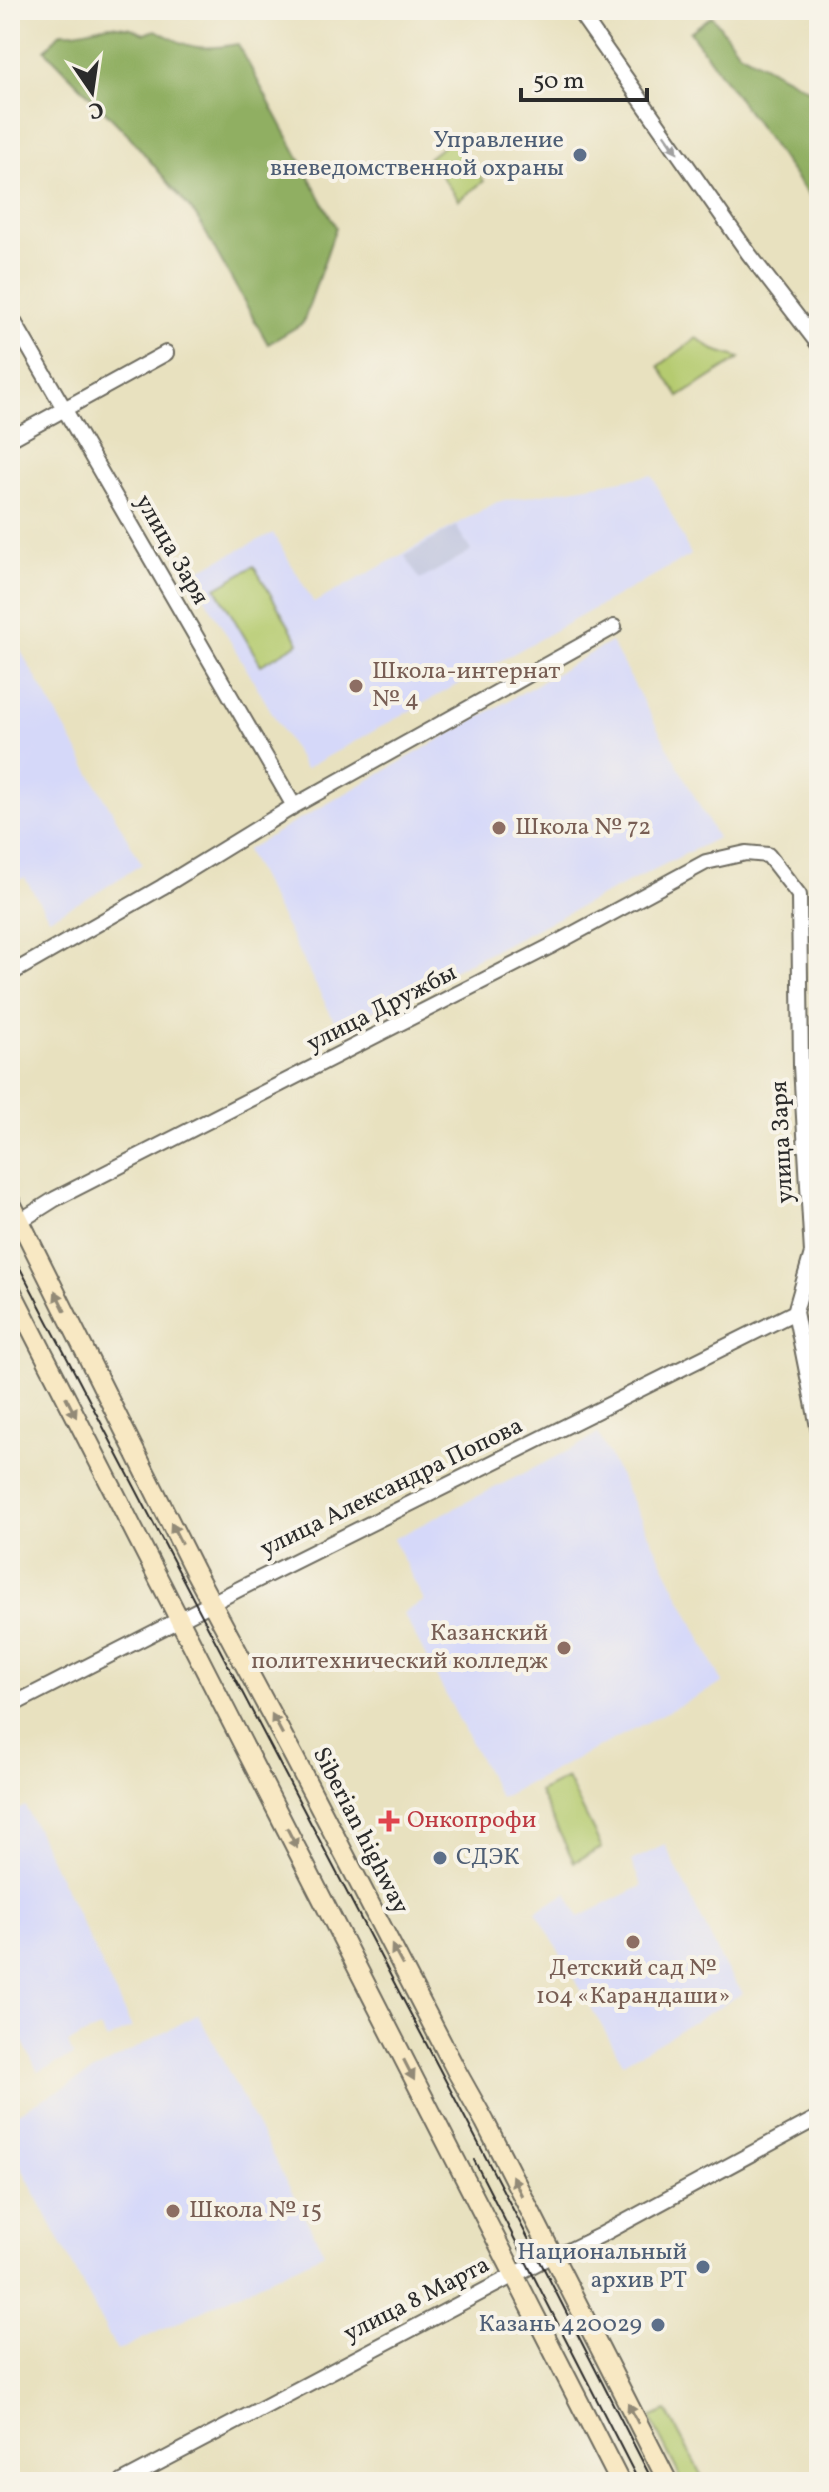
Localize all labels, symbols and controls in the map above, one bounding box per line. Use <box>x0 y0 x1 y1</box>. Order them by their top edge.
north arrow <box>52 52 132 132</box>
scale bar <box>521 52 647 102</box>
text: 50 m <box>533 65 585 99</box>
text: С <box>86 92 106 126</box>
place label: Управление вневедомственной охраны <box>270 124 564 186</box>
one-way arrow <box>663 132 678 153</box>
marker: Управление вневедомственной охраны <box>571 146 589 164</box>
street label: улица Заря <box>126 488 216 612</box>
place label: Школа-интернат № 4 <box>372 655 560 717</box>
marker: Школа-интернат № 4 <box>347 677 365 695</box>
place label: Школа № 72 <box>515 811 651 845</box>
marker: Школа № 72 <box>490 819 508 837</box>
street label: улица Дружбы <box>301 957 463 1061</box>
street label: улица Заря <box>763 1080 803 1204</box>
one-way arrow <box>53 1289 67 1312</box>
one-way arrow <box>65 1396 78 1419</box>
street label: улица Александра Попова <box>255 1410 529 1566</box>
one-way arrow <box>169 1522 183 1545</box>
place label: Казанский политехнический колледж <box>251 1617 548 1679</box>
marker: Казанский политехнический колледж <box>555 1639 573 1657</box>
one-way arrow <box>270 1713 284 1736</box>
street label: Siberian highway <box>303 1742 417 1920</box>
place label: Онкопрофи <box>407 1804 536 1838</box>
marker: Онкопрофи <box>378 1810 400 1832</box>
one-way arrow <box>285 1827 298 1850</box>
place label: СДЭК <box>456 1841 520 1875</box>
marker: СДЭК <box>431 1849 449 1867</box>
marker: Детский сад № 104 «Карандаши» <box>624 1933 642 1951</box>
one-way arrow <box>391 1944 405 1966</box>
place label: Детский сад № 104 «Карандаши» <box>536 1952 730 2014</box>
one-way arrow <box>402 2059 416 2082</box>
one-way arrow <box>510 2174 524 2197</box>
place label: Школа № 15 <box>189 2194 322 2228</box>
marker: Школа № 15 <box>164 2202 182 2220</box>
place label: Национальный архив РТ <box>517 2236 687 2298</box>
street label: улица 8 Марта <box>338 2249 496 2351</box>
marker: Национальный архив РТ <box>694 2258 712 2276</box>
place label: Казань 420029 <box>478 2308 642 2342</box>
marker: Казань 420029 <box>649 2316 667 2334</box>
one-way arrow <box>626 2401 639 2424</box>

